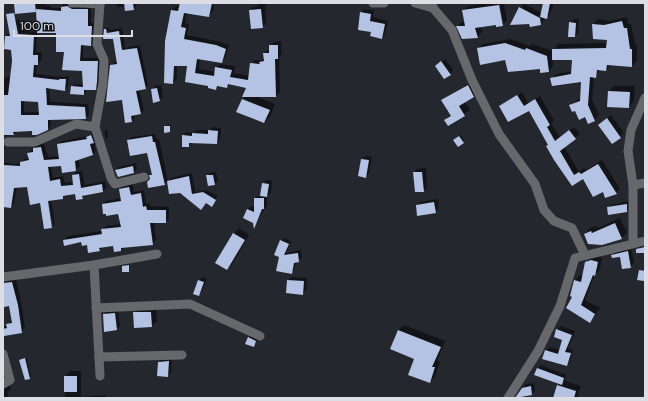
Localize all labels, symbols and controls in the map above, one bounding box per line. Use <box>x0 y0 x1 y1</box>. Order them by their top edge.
scale bar <box>14 12 132 38</box>
text: 100 m <box>20 18 54 34</box>

